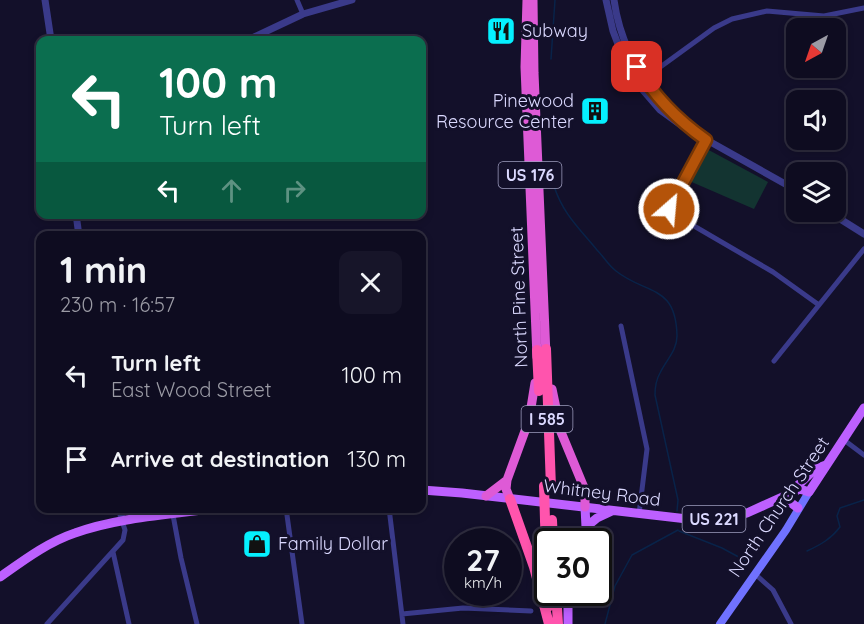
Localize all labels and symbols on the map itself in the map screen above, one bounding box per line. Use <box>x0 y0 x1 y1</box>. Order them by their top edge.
restaurant icon: Subway <box>485 15 517 47</box>
north arrow <box>786 18 846 78</box>
place label: Subway <box>522 19 588 42</box>
pin <box>611 41 662 92</box>
place label: Pinewood Resource Center <box>436 89 574 133</box>
building icon: Pinewood Resource Center <box>579 95 611 127</box>
road number: US 176 <box>498 162 562 188</box>
position arrow <box>637 177 701 241</box>
street label: North Pine Street <box>505 226 532 368</box>
road number: I 585 <box>522 406 572 432</box>
street label: North Church Street <box>723 432 834 581</box>
street label: Whitney Road <box>542 474 662 511</box>
road number: US 221 <box>682 506 746 532</box>
shop icon: Family Dollar <box>241 528 273 560</box>
speed limit sign: 30 <box>534 528 612 606</box>
place label: Family Dollar <box>278 532 388 555</box>

